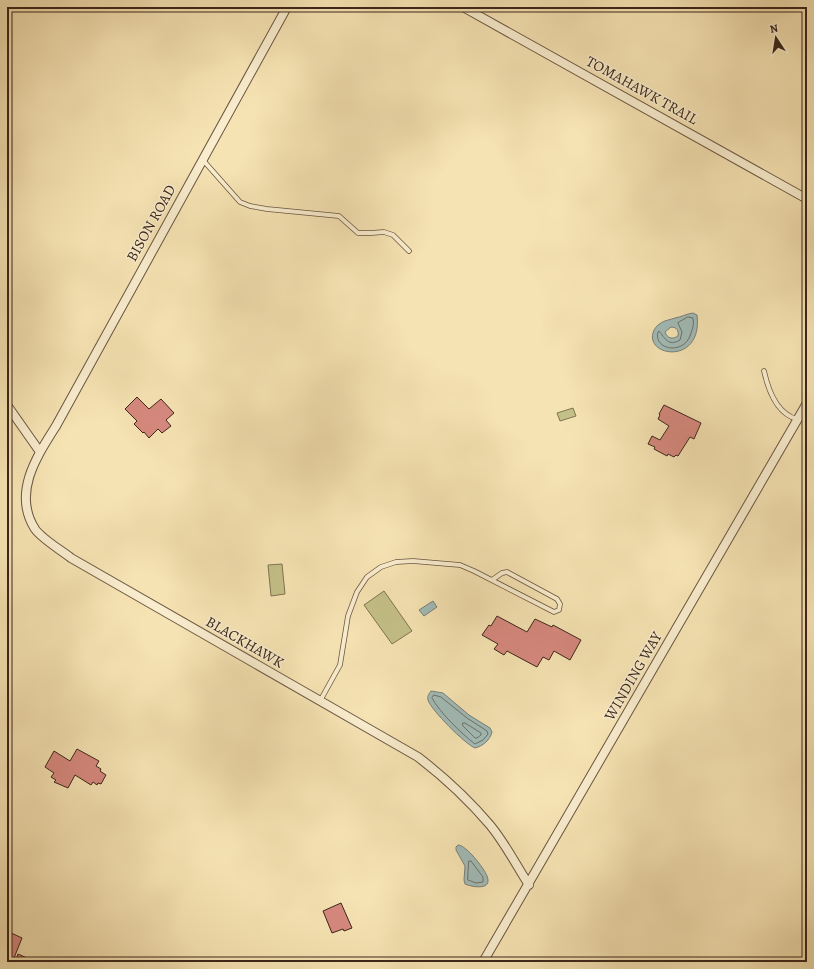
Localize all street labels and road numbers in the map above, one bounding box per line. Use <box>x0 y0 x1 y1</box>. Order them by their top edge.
street label: TOMAHAWK TRAIL <box>583 51 702 129</box>
street label: BISON ROAD <box>122 181 180 265</box>
street label: BLACKHAWK <box>202 612 288 673</box>
street label: WINDING WAY <box>599 627 667 725</box>

